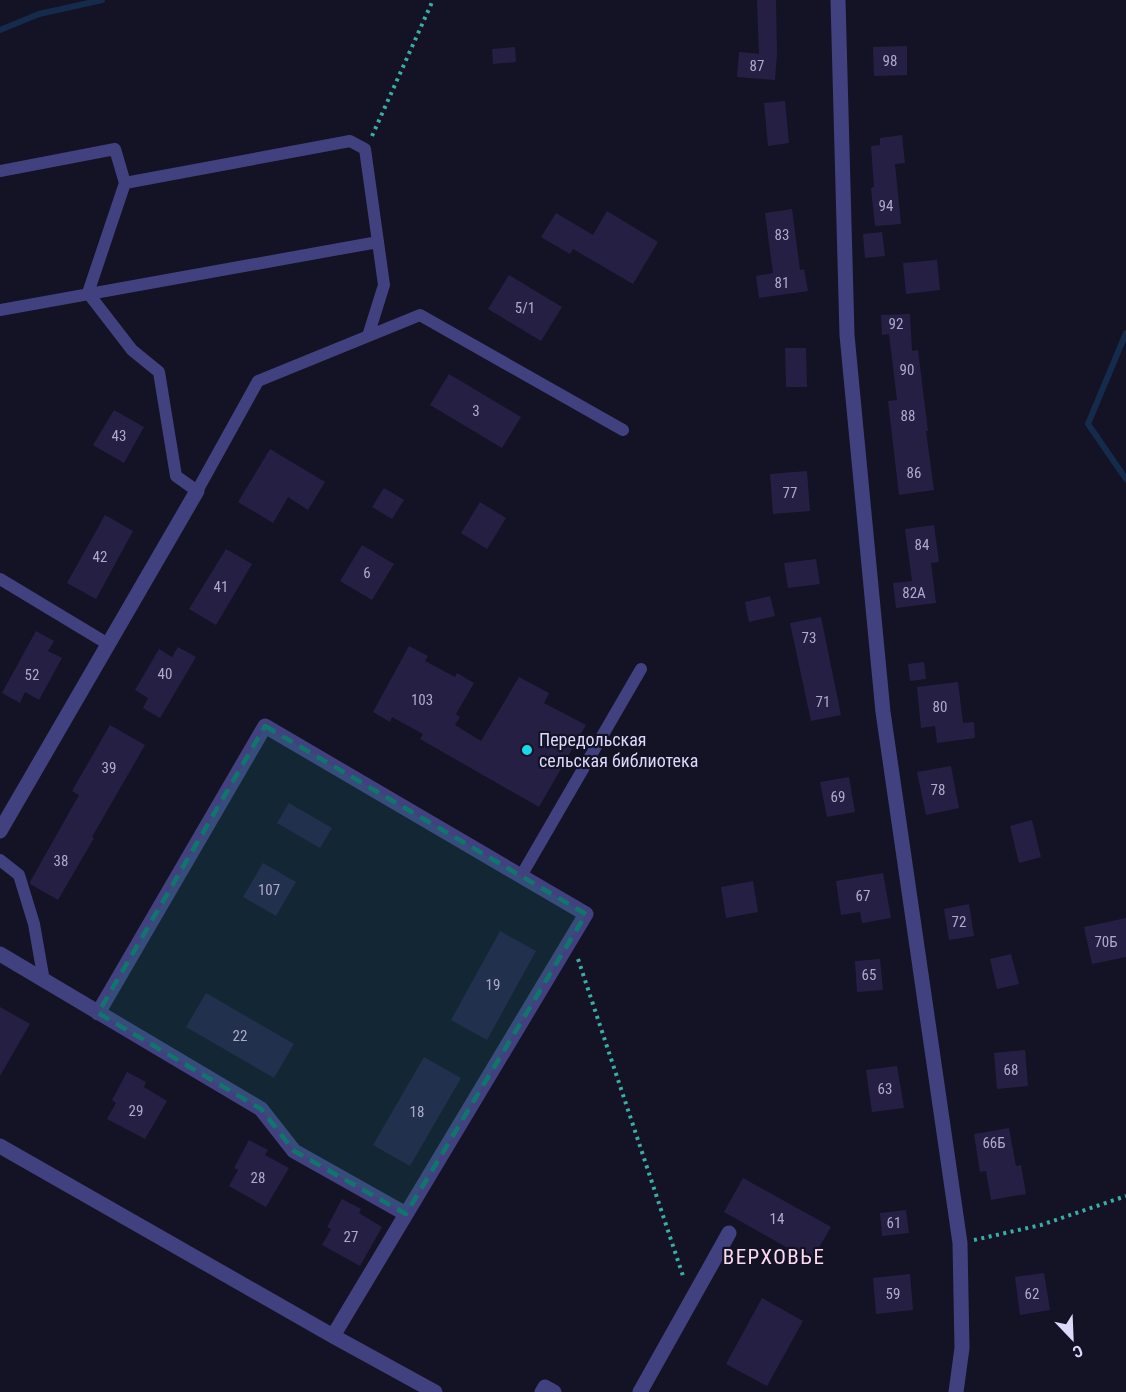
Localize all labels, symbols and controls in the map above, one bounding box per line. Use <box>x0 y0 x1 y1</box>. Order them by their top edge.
house number: 98 <box>883 52 897 70</box>
house number: 87 <box>750 57 764 75</box>
house number: 94 <box>879 197 893 215</box>
house number: 83 <box>775 226 789 244</box>
house number: 81 <box>775 274 789 292</box>
house number: 5/1 <box>515 299 535 317</box>
house number: 92 <box>889 315 903 333</box>
house number: 90 <box>900 361 914 379</box>
house number: 3 <box>472 402 480 420</box>
house number: 88 <box>901 407 915 425</box>
house number: 43 <box>112 427 126 445</box>
house number: 86 <box>907 464 921 482</box>
house number: 77 <box>783 484 797 502</box>
house number: 84 <box>915 536 929 554</box>
house number: 42 <box>93 548 107 566</box>
house number: 6 <box>363 564 371 582</box>
house number: 41 <box>214 578 228 596</box>
house number: 82А <box>902 584 926 602</box>
house number: 73 <box>802 629 816 647</box>
house number: 40 <box>158 665 172 683</box>
house number: 52 <box>25 666 39 684</box>
house number: 103 <box>411 691 433 709</box>
house number: 71 <box>816 693 830 711</box>
house number: 80 <box>933 698 947 716</box>
place label: Передольская сельская библиотека <box>539 729 698 771</box>
marker: Передольская сельская библиотека <box>520 743 534 757</box>
house number: 39 <box>102 759 116 777</box>
house number: 78 <box>931 781 945 799</box>
house number: 69 <box>831 788 845 806</box>
house number: 38 <box>54 852 68 870</box>
house number: 107 <box>258 881 280 899</box>
house number: 67 <box>856 887 870 905</box>
house number: 72 <box>952 913 966 931</box>
house number: 70Б <box>1094 933 1118 951</box>
house number: 65 <box>862 966 876 984</box>
house number: 19 <box>486 976 500 994</box>
house number: 22 <box>233 1027 247 1045</box>
house number: 68 <box>1004 1061 1018 1079</box>
house number: 63 <box>878 1080 892 1098</box>
house number: 29 <box>129 1102 143 1120</box>
house number: 18 <box>410 1103 424 1121</box>
house number: 66Б <box>982 1134 1006 1152</box>
house number: 28 <box>251 1169 265 1187</box>
house number: 14 <box>770 1210 784 1228</box>
house number: 61 <box>887 1214 901 1232</box>
house number: 27 <box>344 1228 358 1246</box>
district label: ВЕРХОВЬЕ <box>723 1245 825 1269</box>
house number: 59 <box>886 1285 900 1303</box>
house number: 62 <box>1025 1285 1039 1303</box>
north arrow <box>1042 1308 1102 1368</box>
text: С <box>1070 1341 1086 1362</box>

